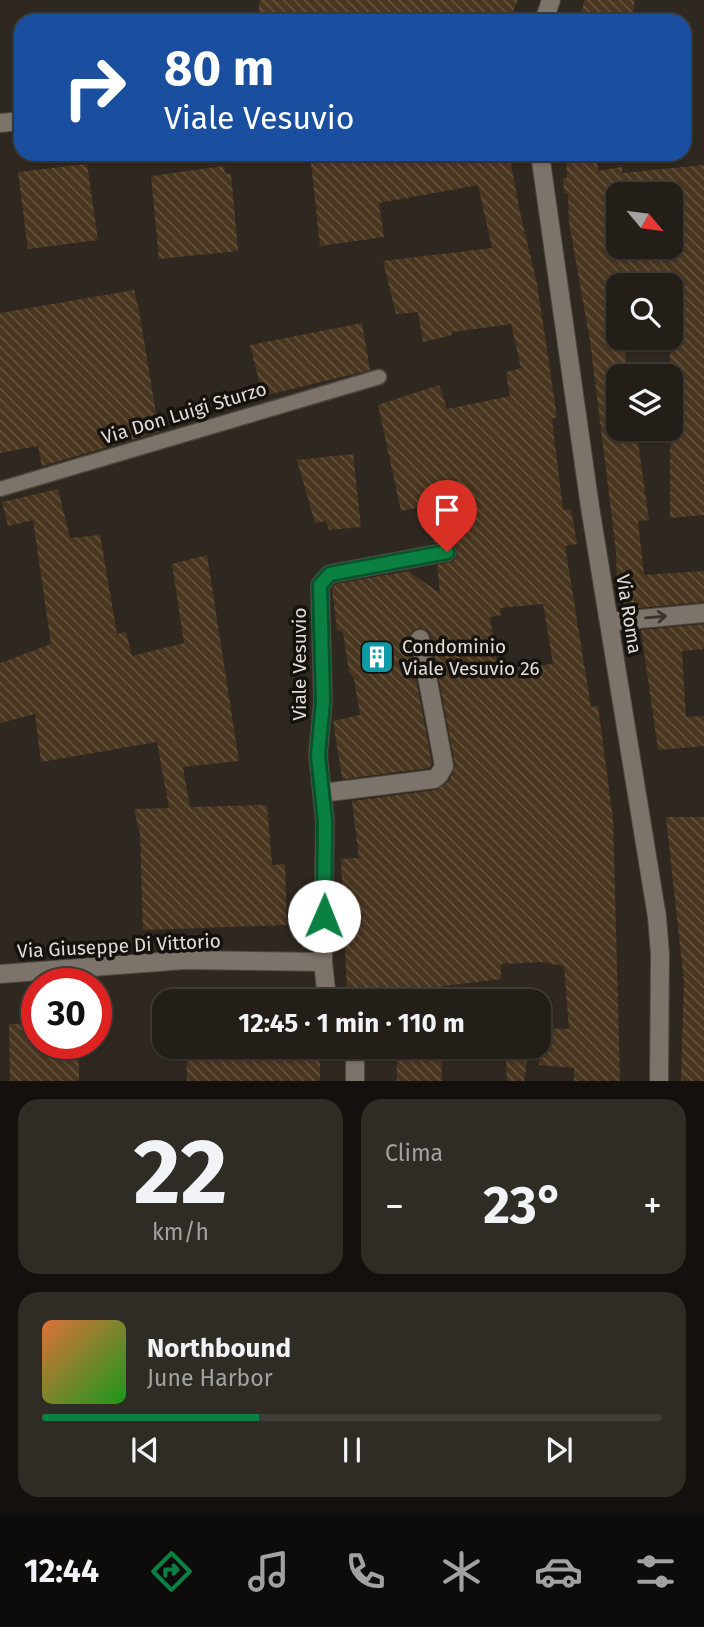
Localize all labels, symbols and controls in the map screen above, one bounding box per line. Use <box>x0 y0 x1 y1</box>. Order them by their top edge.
text: 80 m <box>164 39 274 98</box>
icon: right <box>49 42 140 133</box>
text: Viale Vesuvio <box>164 99 355 137</box>
north arrow <box>606 182 682 259</box>
map controls <box>606 182 683 441</box>
button: search <box>606 273 683 350</box>
button: layers <box>606 364 683 441</box>
street label: Via Don Luigi Sturzo <box>99 377 269 449</box>
pin <box>417 480 477 552</box>
icon: arrive <box>428 491 466 529</box>
street label: Via Roma <box>611 573 647 655</box>
street label: Viale Vesuvio <box>288 607 311 721</box>
one-way arrow <box>645 611 667 624</box>
place label: Condominio Viale Vesuvio 26 <box>402 635 540 680</box>
building icon: Condominio Viale Vesuvio 26 <box>358 638 396 676</box>
position arrow <box>287 879 361 953</box>
street label: Via Giuseppe Di Vittorio <box>17 929 221 963</box>
speed limit sign: 30 <box>21 968 112 1059</box>
text: 12:45 · 1 min · 110 m <box>238 1008 465 1039</box>
text: 22 <box>133 1118 228 1227</box>
text: Clima <box>385 1139 443 1167</box>
text: 23° <box>483 1174 564 1237</box>
text: − <box>385 1183 404 1229</box>
text: + <box>643 1183 662 1229</box>
text: km/h <box>152 1218 209 1246</box>
text: Northbound <box>147 1333 291 1364</box>
text: June Harbor <box>147 1364 273 1392</box>
icon: previous <box>126 1431 164 1469</box>
icon: pause <box>333 1431 371 1469</box>
icon: next <box>540 1431 578 1469</box>
icon: directions <box>147 1547 196 1596</box>
icon: music <box>244 1547 293 1596</box>
icon: phone <box>341 1547 390 1596</box>
icon: climate <box>437 1547 486 1596</box>
icon: car <box>534 1547 583 1596</box>
icon: filters <box>631 1547 680 1596</box>
text: 12:44 <box>24 1552 99 1590</box>

